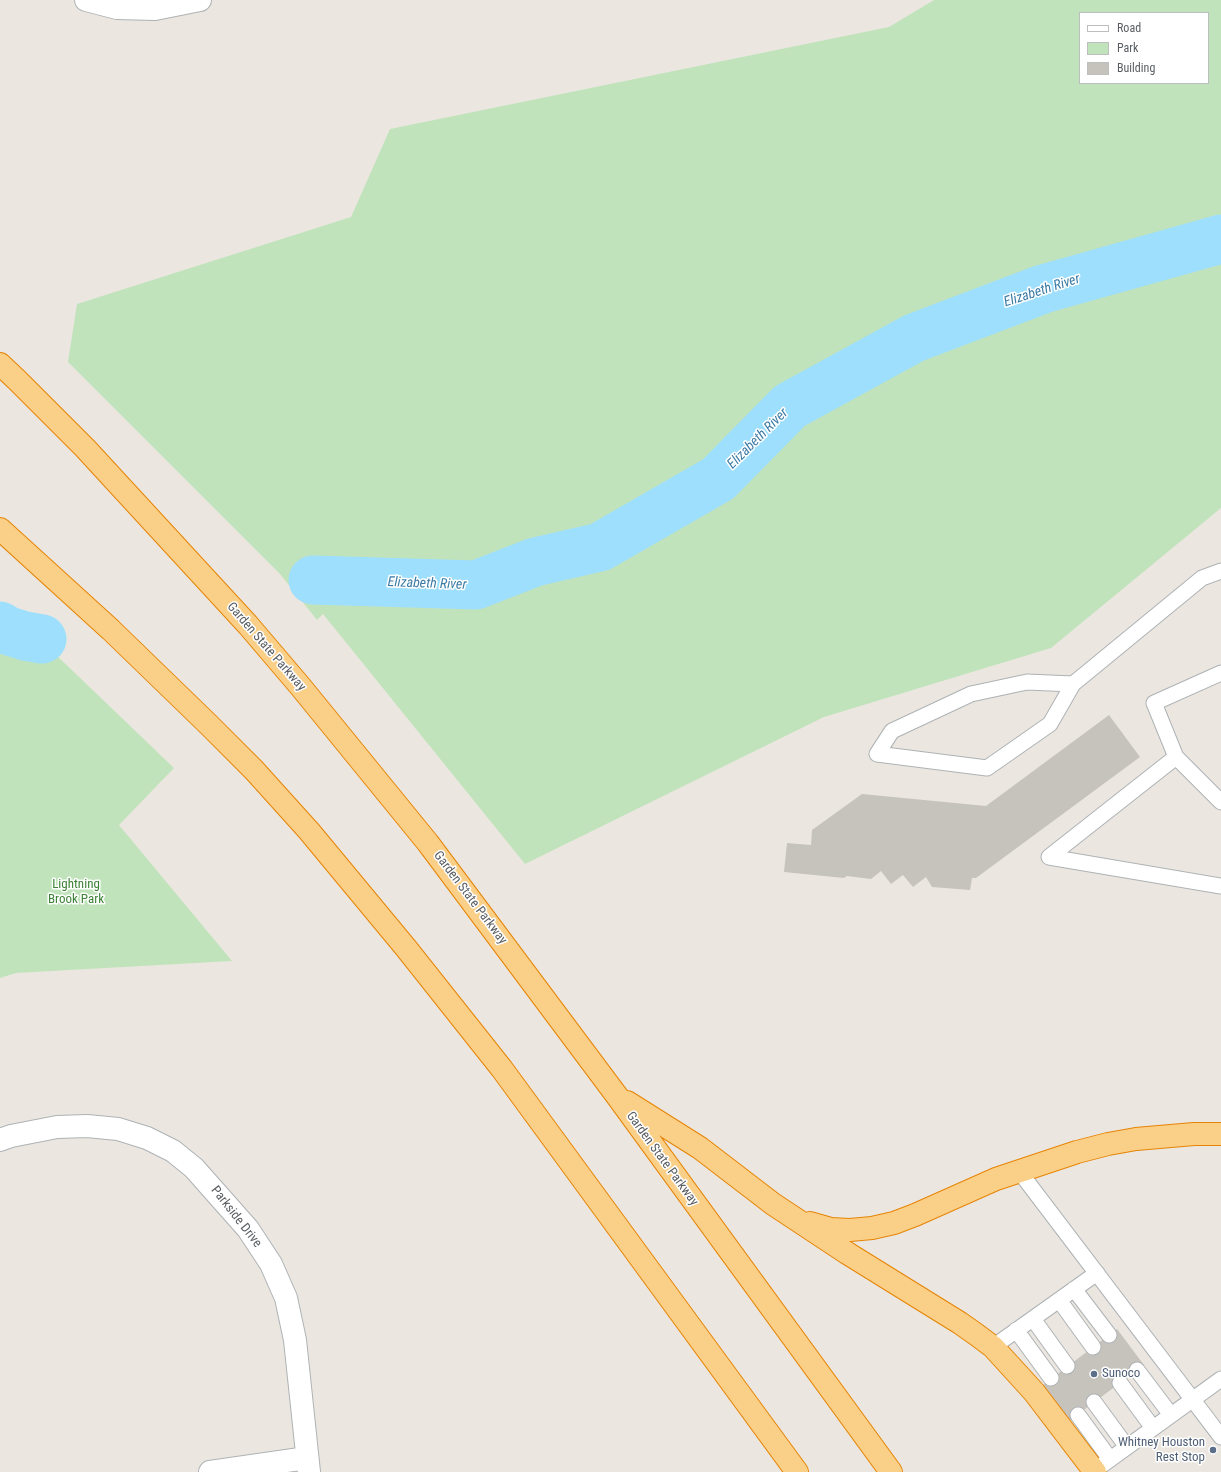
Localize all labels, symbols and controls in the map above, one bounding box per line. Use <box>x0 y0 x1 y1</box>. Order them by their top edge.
legend <box>1079 12 1209 84</box>
text: Road <box>1117 21 1141 35</box>
text: Park <box>1117 41 1138 55</box>
text: Building <box>1117 61 1155 75</box>
water label: Elizabeth River <box>1002 271 1082 311</box>
water label: Elizabeth River <box>724 405 792 473</box>
water label: Elizabeth River <box>387 574 467 594</box>
street label: Garden State Parkway <box>223 599 309 695</box>
street label: Garden State Parkway <box>430 848 510 948</box>
park label: Lightning Brook Park <box>48 877 104 908</box>
street label: Garden State Parkway <box>623 1109 701 1209</box>
street label: Parkside Drive <box>207 1183 265 1251</box>
place label: Sunoco <box>1102 1366 1140 1382</box>
marker: Sunoco <box>1089 1369 1099 1379</box>
place label: Whitney Houston Rest Stop <box>1118 1435 1205 1466</box>
marker: Whitney Houston Rest Stop <box>1208 1445 1218 1455</box>

